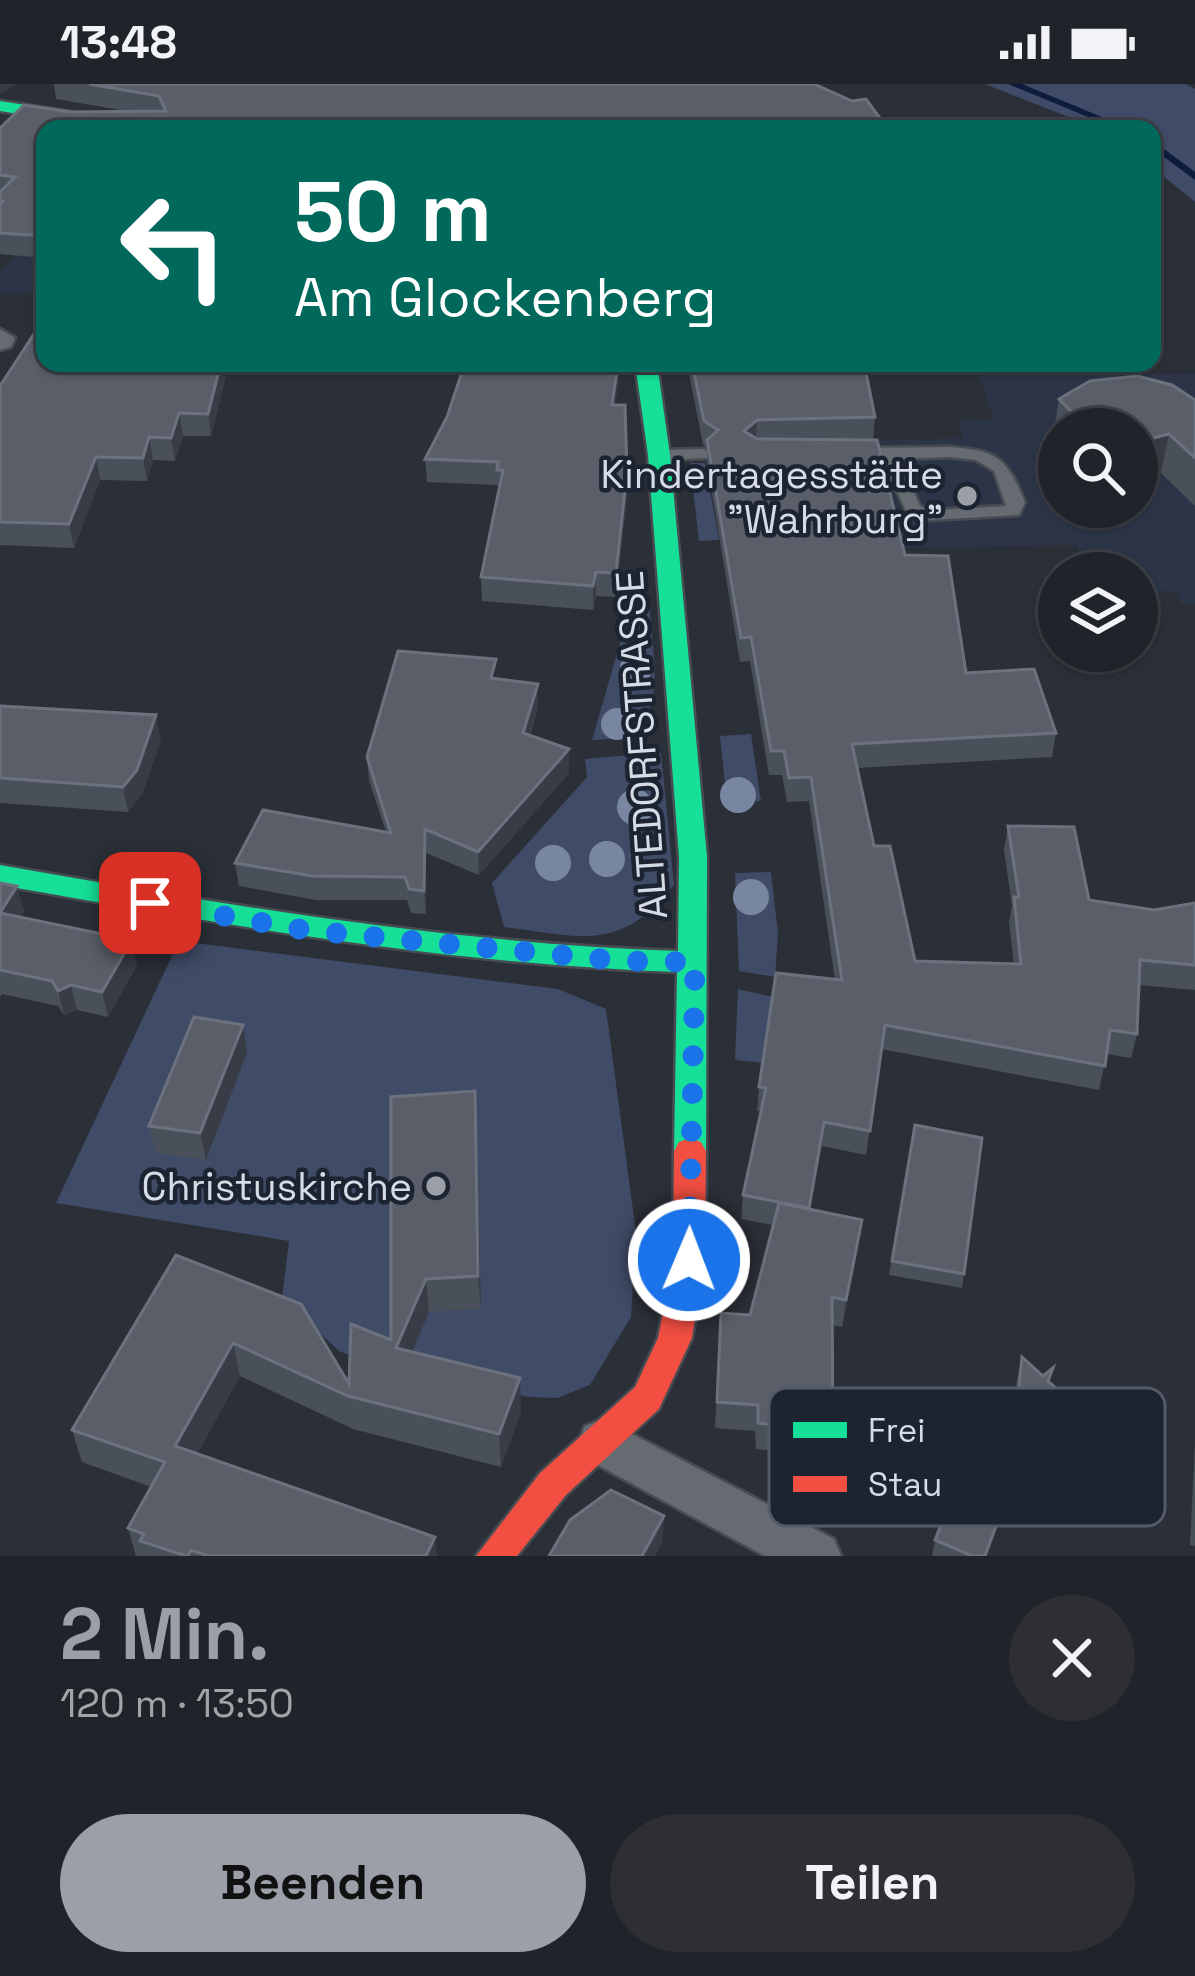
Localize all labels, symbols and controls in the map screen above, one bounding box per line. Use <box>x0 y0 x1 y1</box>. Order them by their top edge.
text: 13:48 <box>60 14 177 71</box>
text: 50 m <box>294 158 492 266</box>
icon: left <box>96 168 252 324</box>
text: Am Glockenberg <box>294 263 716 332</box>
map controls <box>1038 408 1158 672</box>
button: search <box>1038 408 1158 528</box>
place label: Kindertagesstätte "Wahrburg" <box>600 450 943 544</box>
marker: Kindertagesstätte "Wahrburg" <box>954 483 980 509</box>
button: layers <box>1038 552 1158 672</box>
street label: ALTEDORFSTRASSE <box>605 569 678 921</box>
pin <box>99 852 201 954</box>
icon: arrive <box>117 870 183 936</box>
place label: Christuskirche <box>141 1162 412 1211</box>
marker: Christuskirche <box>423 1173 449 1199</box>
position arrow <box>626 1197 752 1323</box>
legend <box>769 1388 1165 1526</box>
text: Frei <box>868 1410 925 1452</box>
text: Stau <box>868 1464 942 1506</box>
text: 2 Min. <box>60 1588 270 1680</box>
button: close <box>1009 1595 1135 1721</box>
text: 120 m · 13:50 <box>60 1679 294 1728</box>
button: Beenden <box>60 1814 586 1952</box>
button: Teilen <box>610 1814 1135 1952</box>

